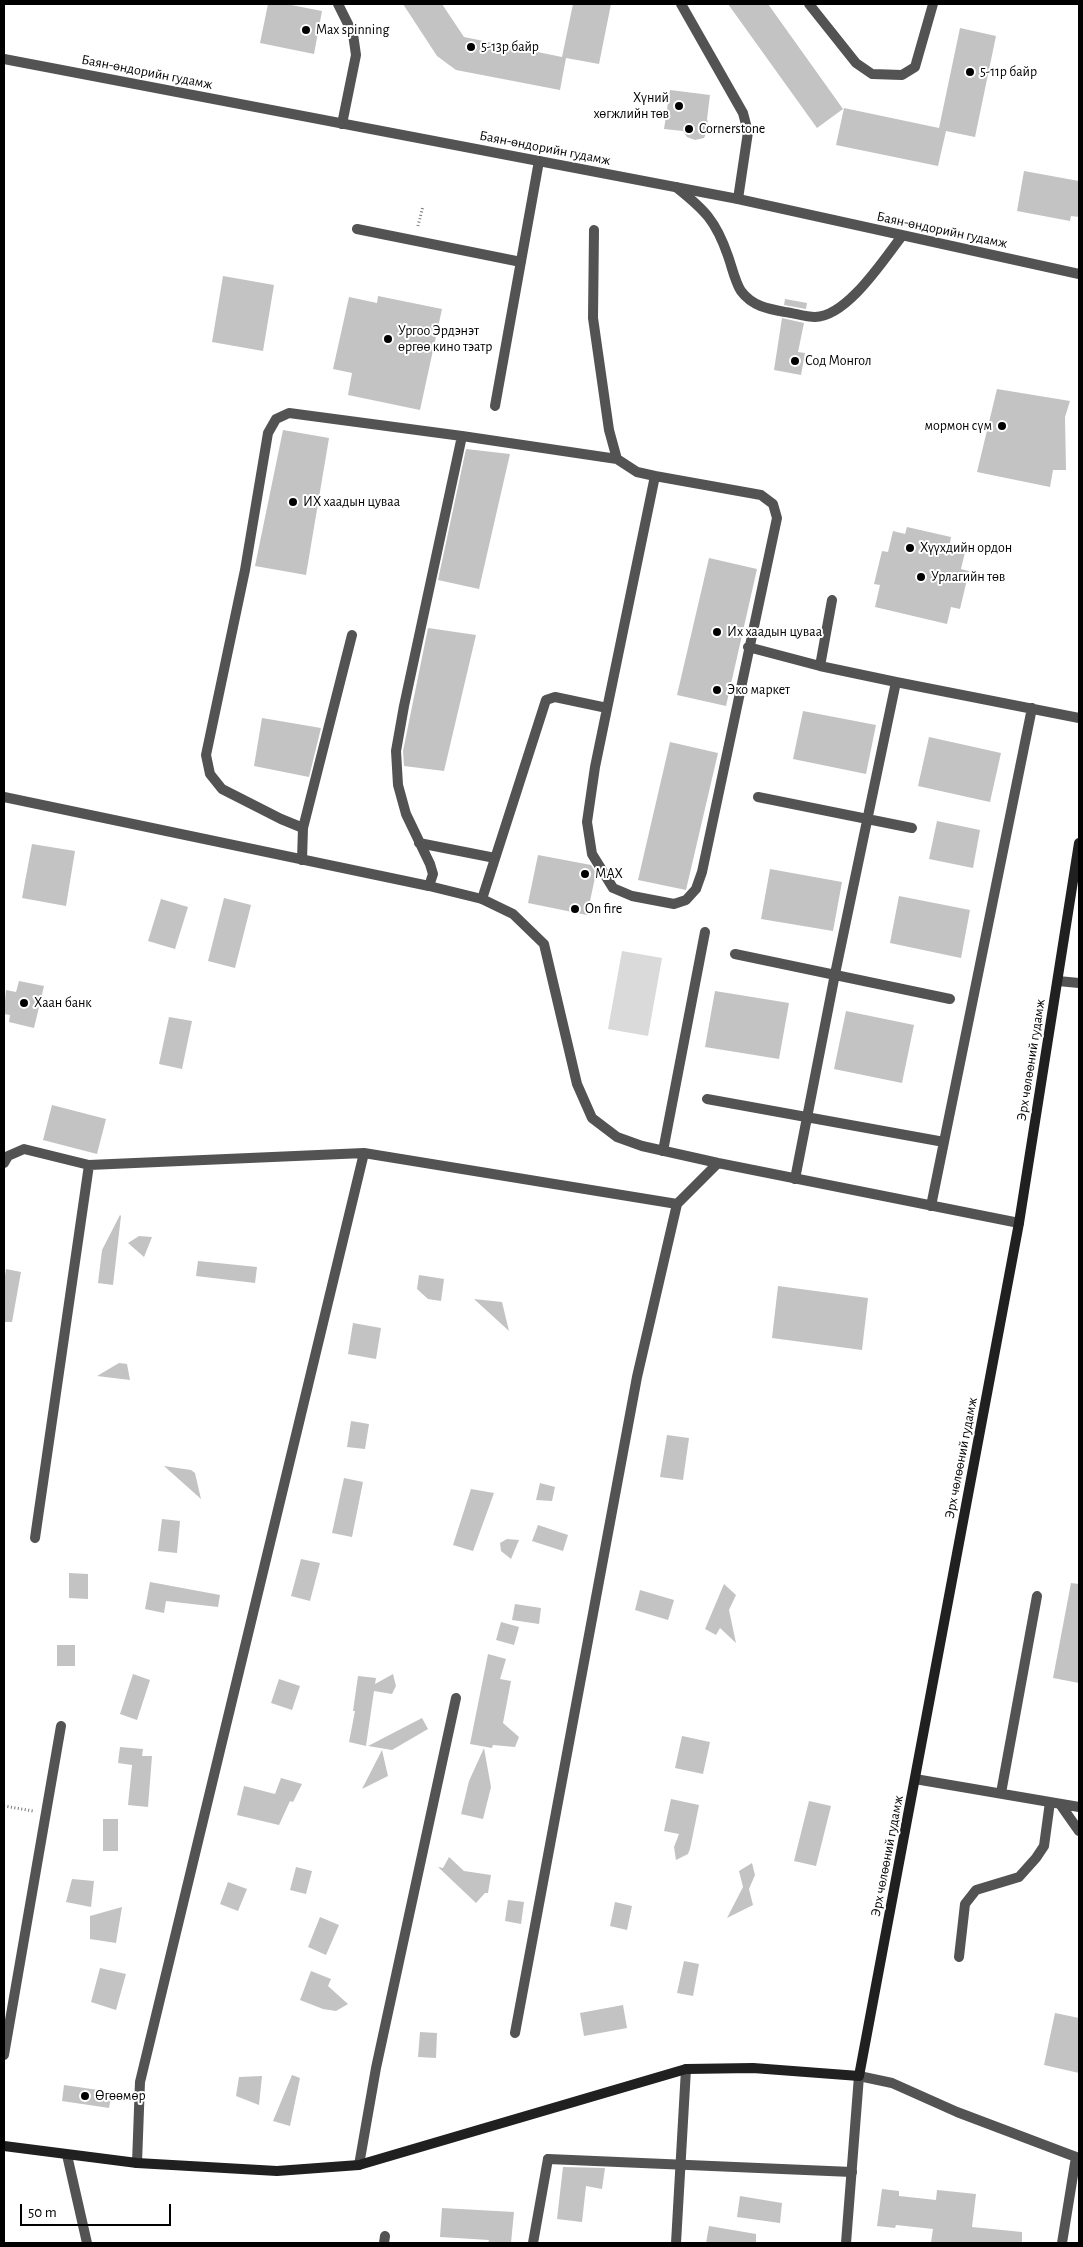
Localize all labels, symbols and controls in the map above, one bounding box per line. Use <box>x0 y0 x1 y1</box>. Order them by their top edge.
place label: Max spinning <box>316 22 389 38</box>
marker: Max spinning <box>300 24 312 36</box>
place label: 5-13р байр <box>481 39 539 55</box>
marker: 5-13р байр <box>465 41 477 53</box>
street label: Баян-өндорийн гудамж <box>80 51 214 93</box>
place label: 5-11р байр <box>980 64 1037 80</box>
marker: 5-11р байр <box>964 66 976 78</box>
place label: Хүний хөгжлийн төв <box>593 90 669 122</box>
marker: Хүний хөгжлийн төв <box>673 100 685 112</box>
place label: Cornerstone <box>699 121 765 137</box>
marker: Cornerstone <box>683 123 695 135</box>
street label: Баян-өндорийн гудамж <box>478 127 612 169</box>
street label: Баян-өндорийн гудамж <box>875 208 1009 252</box>
place label: Ургоо Эрдэнэт өргөө кино тэатр <box>398 323 492 356</box>
marker: Ургоо Эрдэнэт өргөө кино тэатр <box>382 333 394 345</box>
place label: Сод Монгол <box>805 353 872 369</box>
marker: Сод Монгол <box>789 355 801 367</box>
place label: мормон сүм <box>924 418 992 434</box>
marker: мормон сүм <box>996 420 1008 432</box>
place label: ИХ хаадын цуваа <box>303 494 400 510</box>
marker: ИХ хаадын цуваа <box>287 496 299 508</box>
place label: Хүүхдийн ордон <box>920 540 1012 556</box>
marker: Хүүхдийн ордон <box>904 542 916 554</box>
place label: Урлагийн төв <box>931 569 1005 585</box>
marker: Урлагийн төв <box>915 571 927 583</box>
place label: Их хаадын цуваа <box>727 624 822 640</box>
marker: Их хаадын цуваа <box>711 626 723 638</box>
place label: Эко маркет <box>727 682 790 698</box>
marker: Эко маркет <box>711 684 723 696</box>
place label: МАХ <box>595 866 623 882</box>
marker: МАХ <box>579 868 591 880</box>
place label: On fire <box>585 901 622 917</box>
marker: On fire <box>569 903 581 915</box>
place label: Хаан банк <box>34 995 92 1011</box>
marker: Хаан банк <box>18 997 30 1009</box>
street label: Эрх чөлөөний гудамж <box>1013 998 1049 1122</box>
street label: Эрх чөлөөний гудамж <box>941 1396 981 1520</box>
street label: Эрх чөлөөний гудамж <box>867 1794 907 1918</box>
place label: Өгөөмөр <box>95 2088 146 2104</box>
marker: Өгөөмөр <box>79 2090 91 2102</box>
scale bar <box>22 2194 174 2226</box>
text: 50 m <box>28 2205 57 2220</box>

